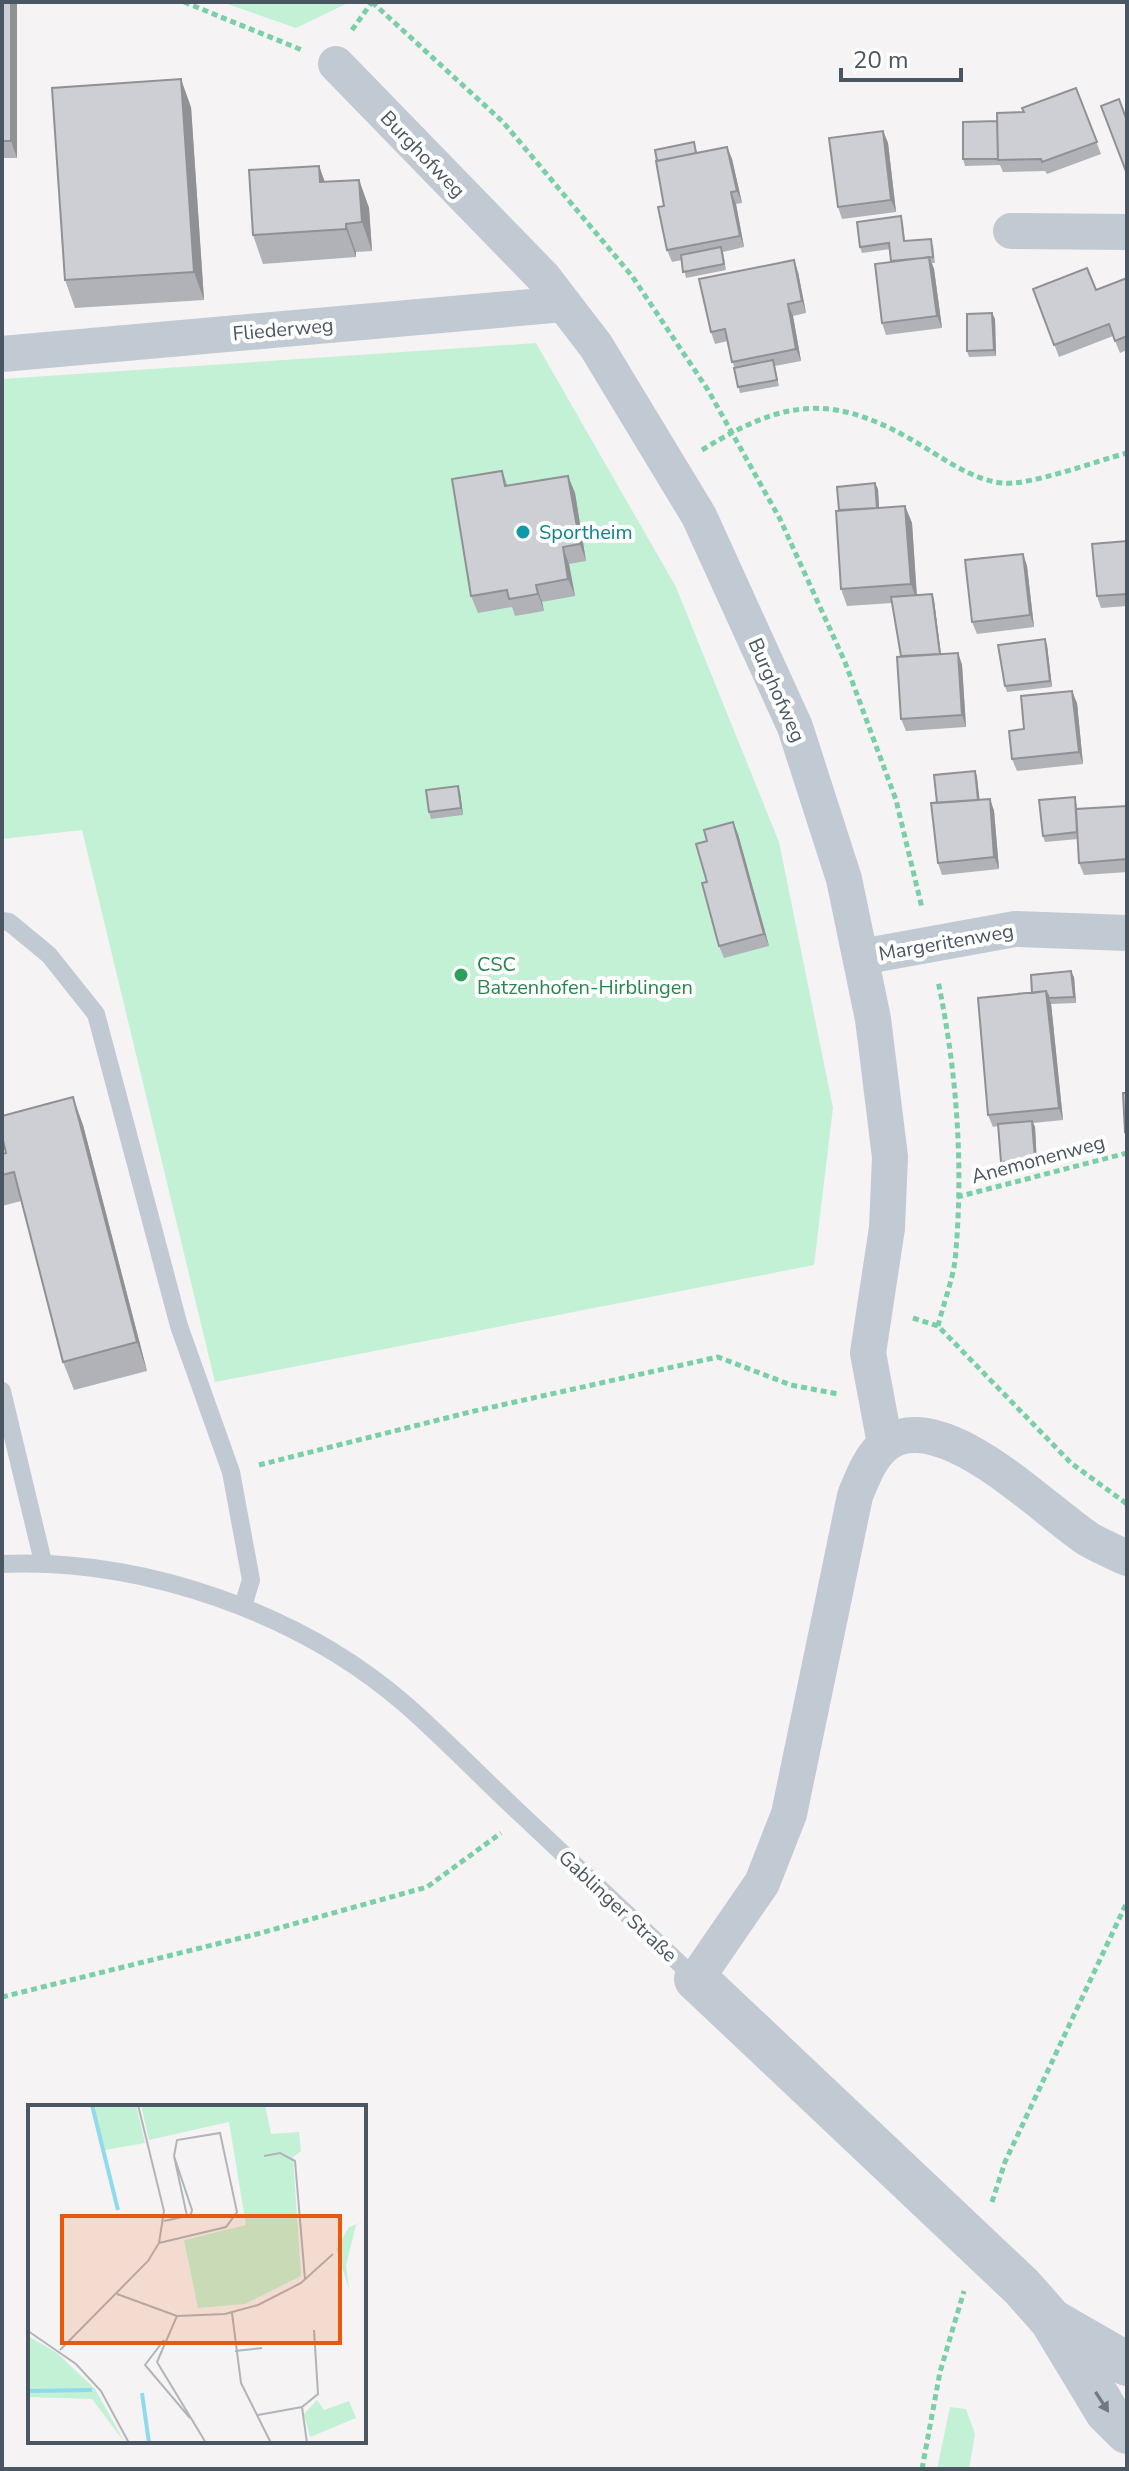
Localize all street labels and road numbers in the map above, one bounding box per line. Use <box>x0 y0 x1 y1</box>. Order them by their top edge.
street label: Burghofweg <box>374 105 471 204</box>
street label: Fliederweg <box>231 312 335 347</box>
street label: Burghofweg <box>742 634 812 747</box>
street label: Margeritenweg <box>876 917 1016 968</box>
street label: Anemonenweg <box>968 1129 1108 1190</box>
street label: Gablinger Straße <box>552 1844 683 1968</box>

